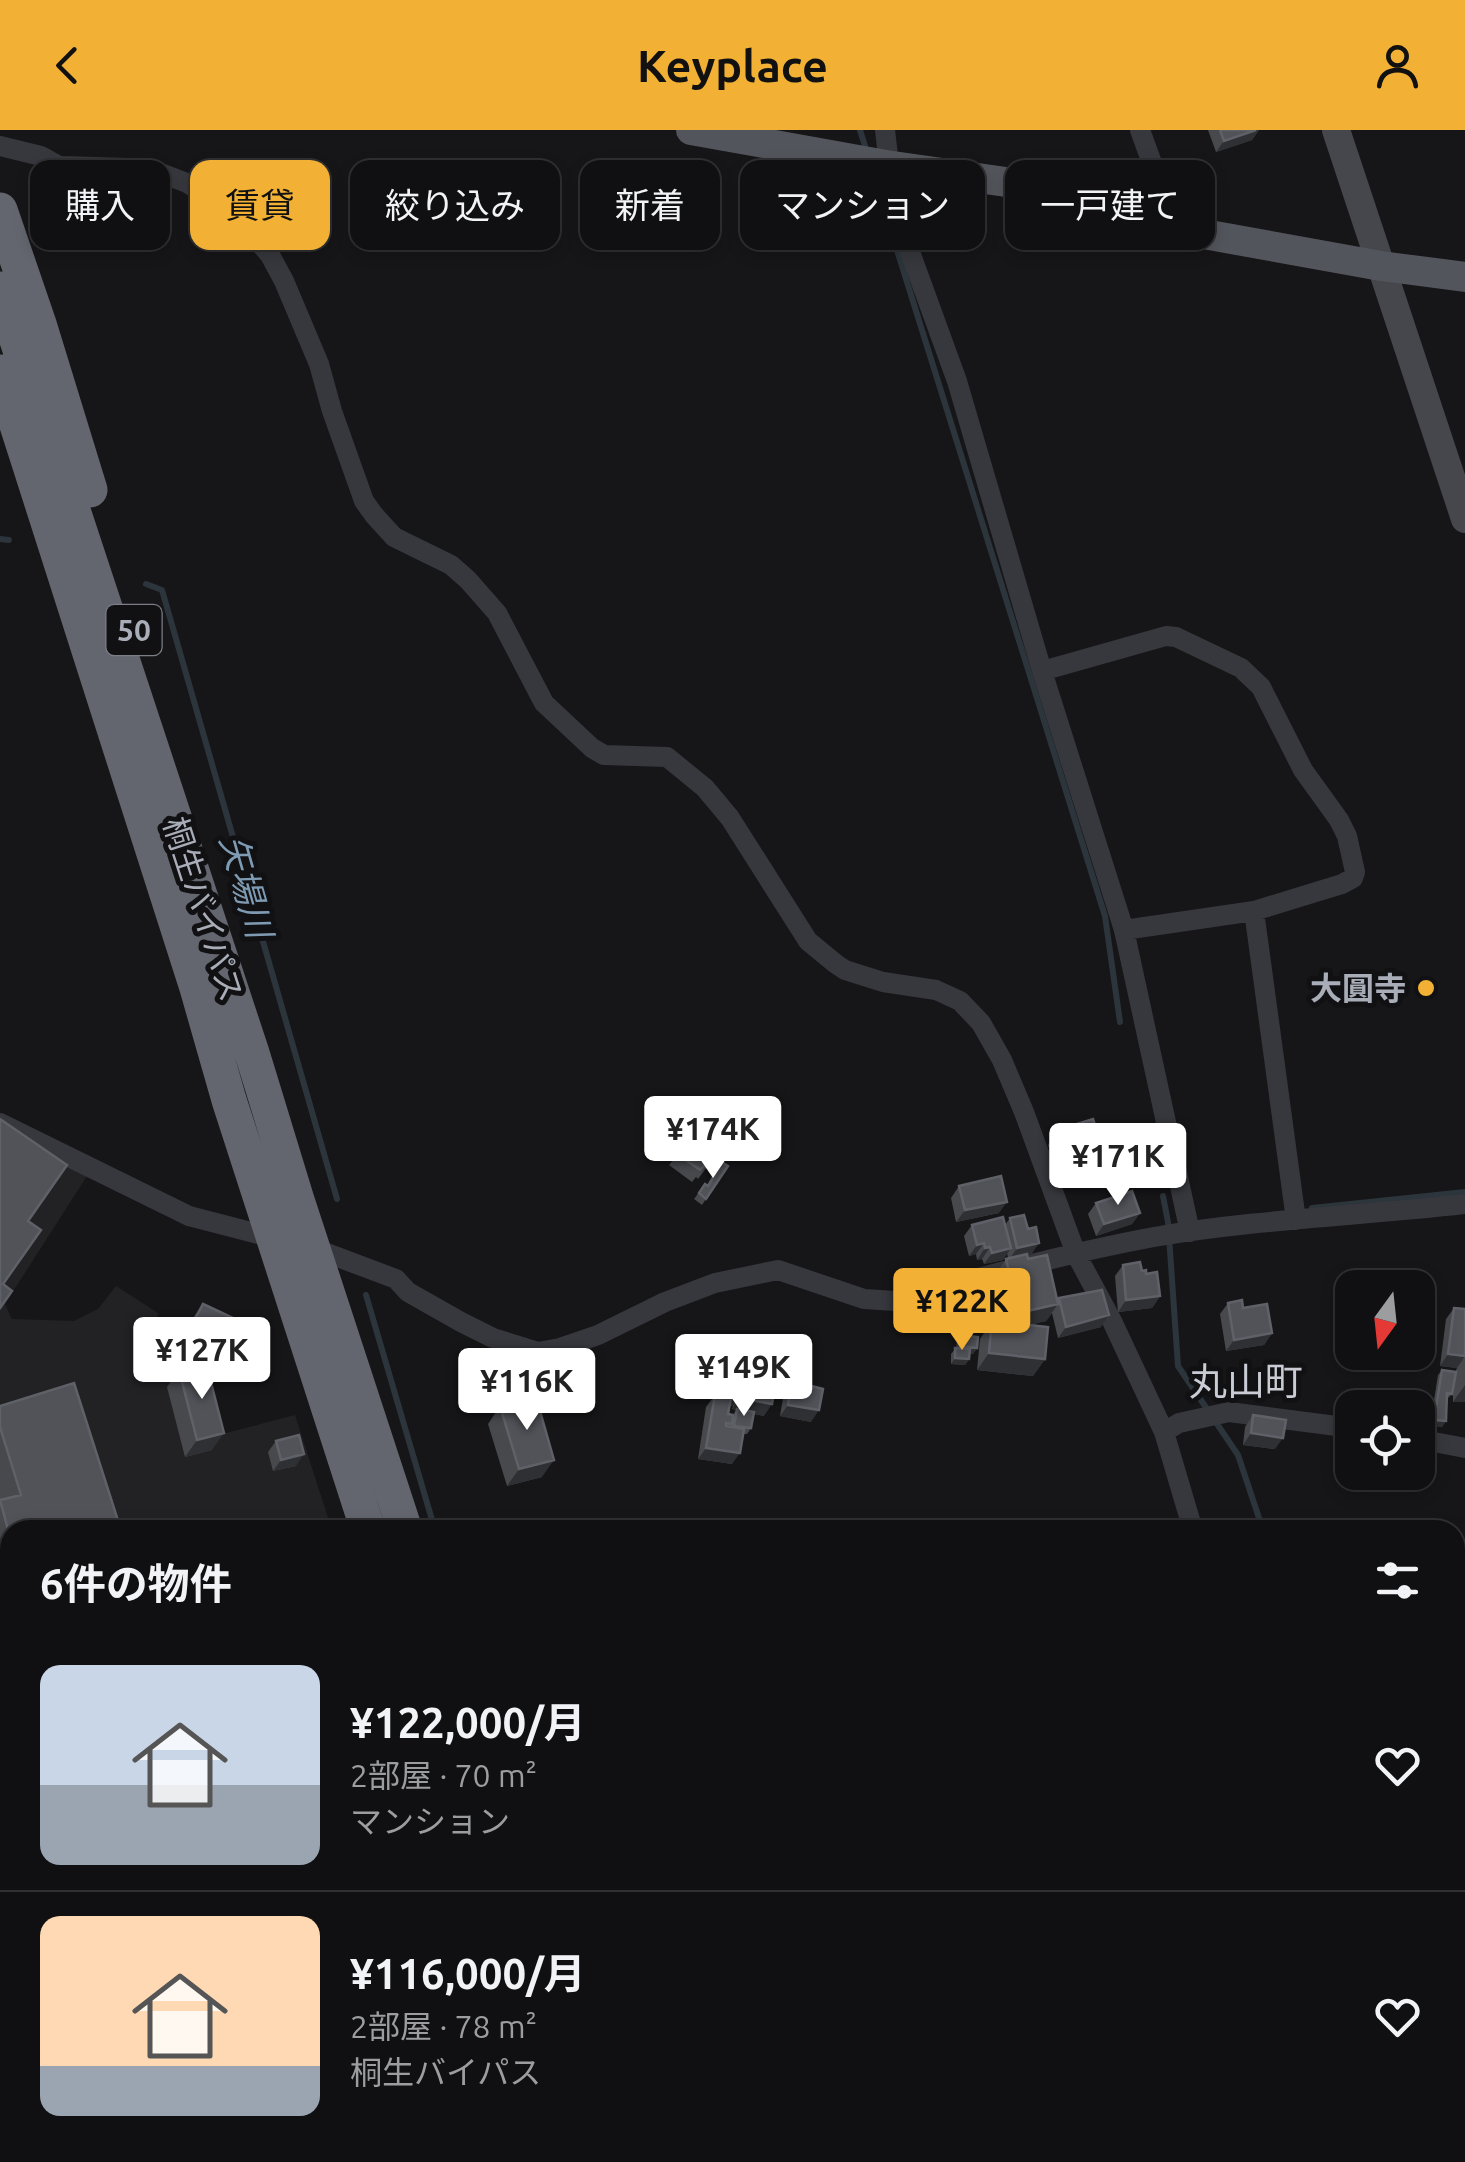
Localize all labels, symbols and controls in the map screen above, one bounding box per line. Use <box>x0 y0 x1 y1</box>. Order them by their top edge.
icon: back <box>40 38 95 93</box>
icon: person <box>1370 38 1425 93</box>
text: Keyplace <box>637 40 828 91</box>
chip: 購入 <box>30 160 170 250</box>
chip: 賃貸 <box>190 160 330 250</box>
chip: 絞り込み <box>350 160 560 250</box>
chip: 新着 <box>580 160 720 250</box>
chip: マンション <box>740 160 985 250</box>
chip: 一戸建て <box>1005 160 1215 250</box>
road number: 50 <box>106 605 162 655</box>
street label: 桐生バイパス <box>157 812 251 1006</box>
water label: 矢場川 <box>213 830 282 946</box>
place label: 大圓寺 <box>1310 970 1406 1006</box>
marker: 大圓寺 <box>1415 977 1437 999</box>
pin: ¥174K <box>643 1096 783 1181</box>
text: ¥174K <box>666 1110 760 1146</box>
pin: ¥171K <box>1048 1123 1188 1208</box>
text: ¥171K <box>1071 1137 1165 1173</box>
pin: ¥122K <box>892 1268 1032 1353</box>
north arrow <box>1335 1270 1435 1370</box>
map controls <box>1335 1270 1435 1490</box>
text: ¥122K <box>915 1282 1009 1318</box>
pin: ¥127K <box>132 1317 272 1402</box>
text: ¥127K <box>155 1331 249 1367</box>
pin: ¥149K <box>674 1334 814 1419</box>
pin: ¥116K <box>457 1348 597 1433</box>
text: ¥149K <box>697 1348 791 1384</box>
district label: 丸山町 <box>1189 1360 1303 1402</box>
text: ¥116K <box>480 1362 574 1398</box>
button: locate <box>1335 1390 1435 1490</box>
icon: filters <box>1370 1553 1425 1608</box>
text: 6件の物件 <box>40 1560 232 1607</box>
text: ¥122,000/月 <box>350 1699 586 1746</box>
icon: home <box>120 1705 240 1825</box>
icon: heart <box>1370 1738 1425 1793</box>
text: 2部屋 · 70 m² <box>350 1757 537 1793</box>
text: マンション <box>350 1803 510 1839</box>
text: ¥116,000/月 <box>350 1950 586 1997</box>
icon: home <box>120 1956 240 2076</box>
icon: heart <box>1370 1989 1425 2044</box>
text: 2部屋 · 78 m² <box>350 2008 537 2044</box>
text: 桐生バイパス <box>350 2054 541 2090</box>

